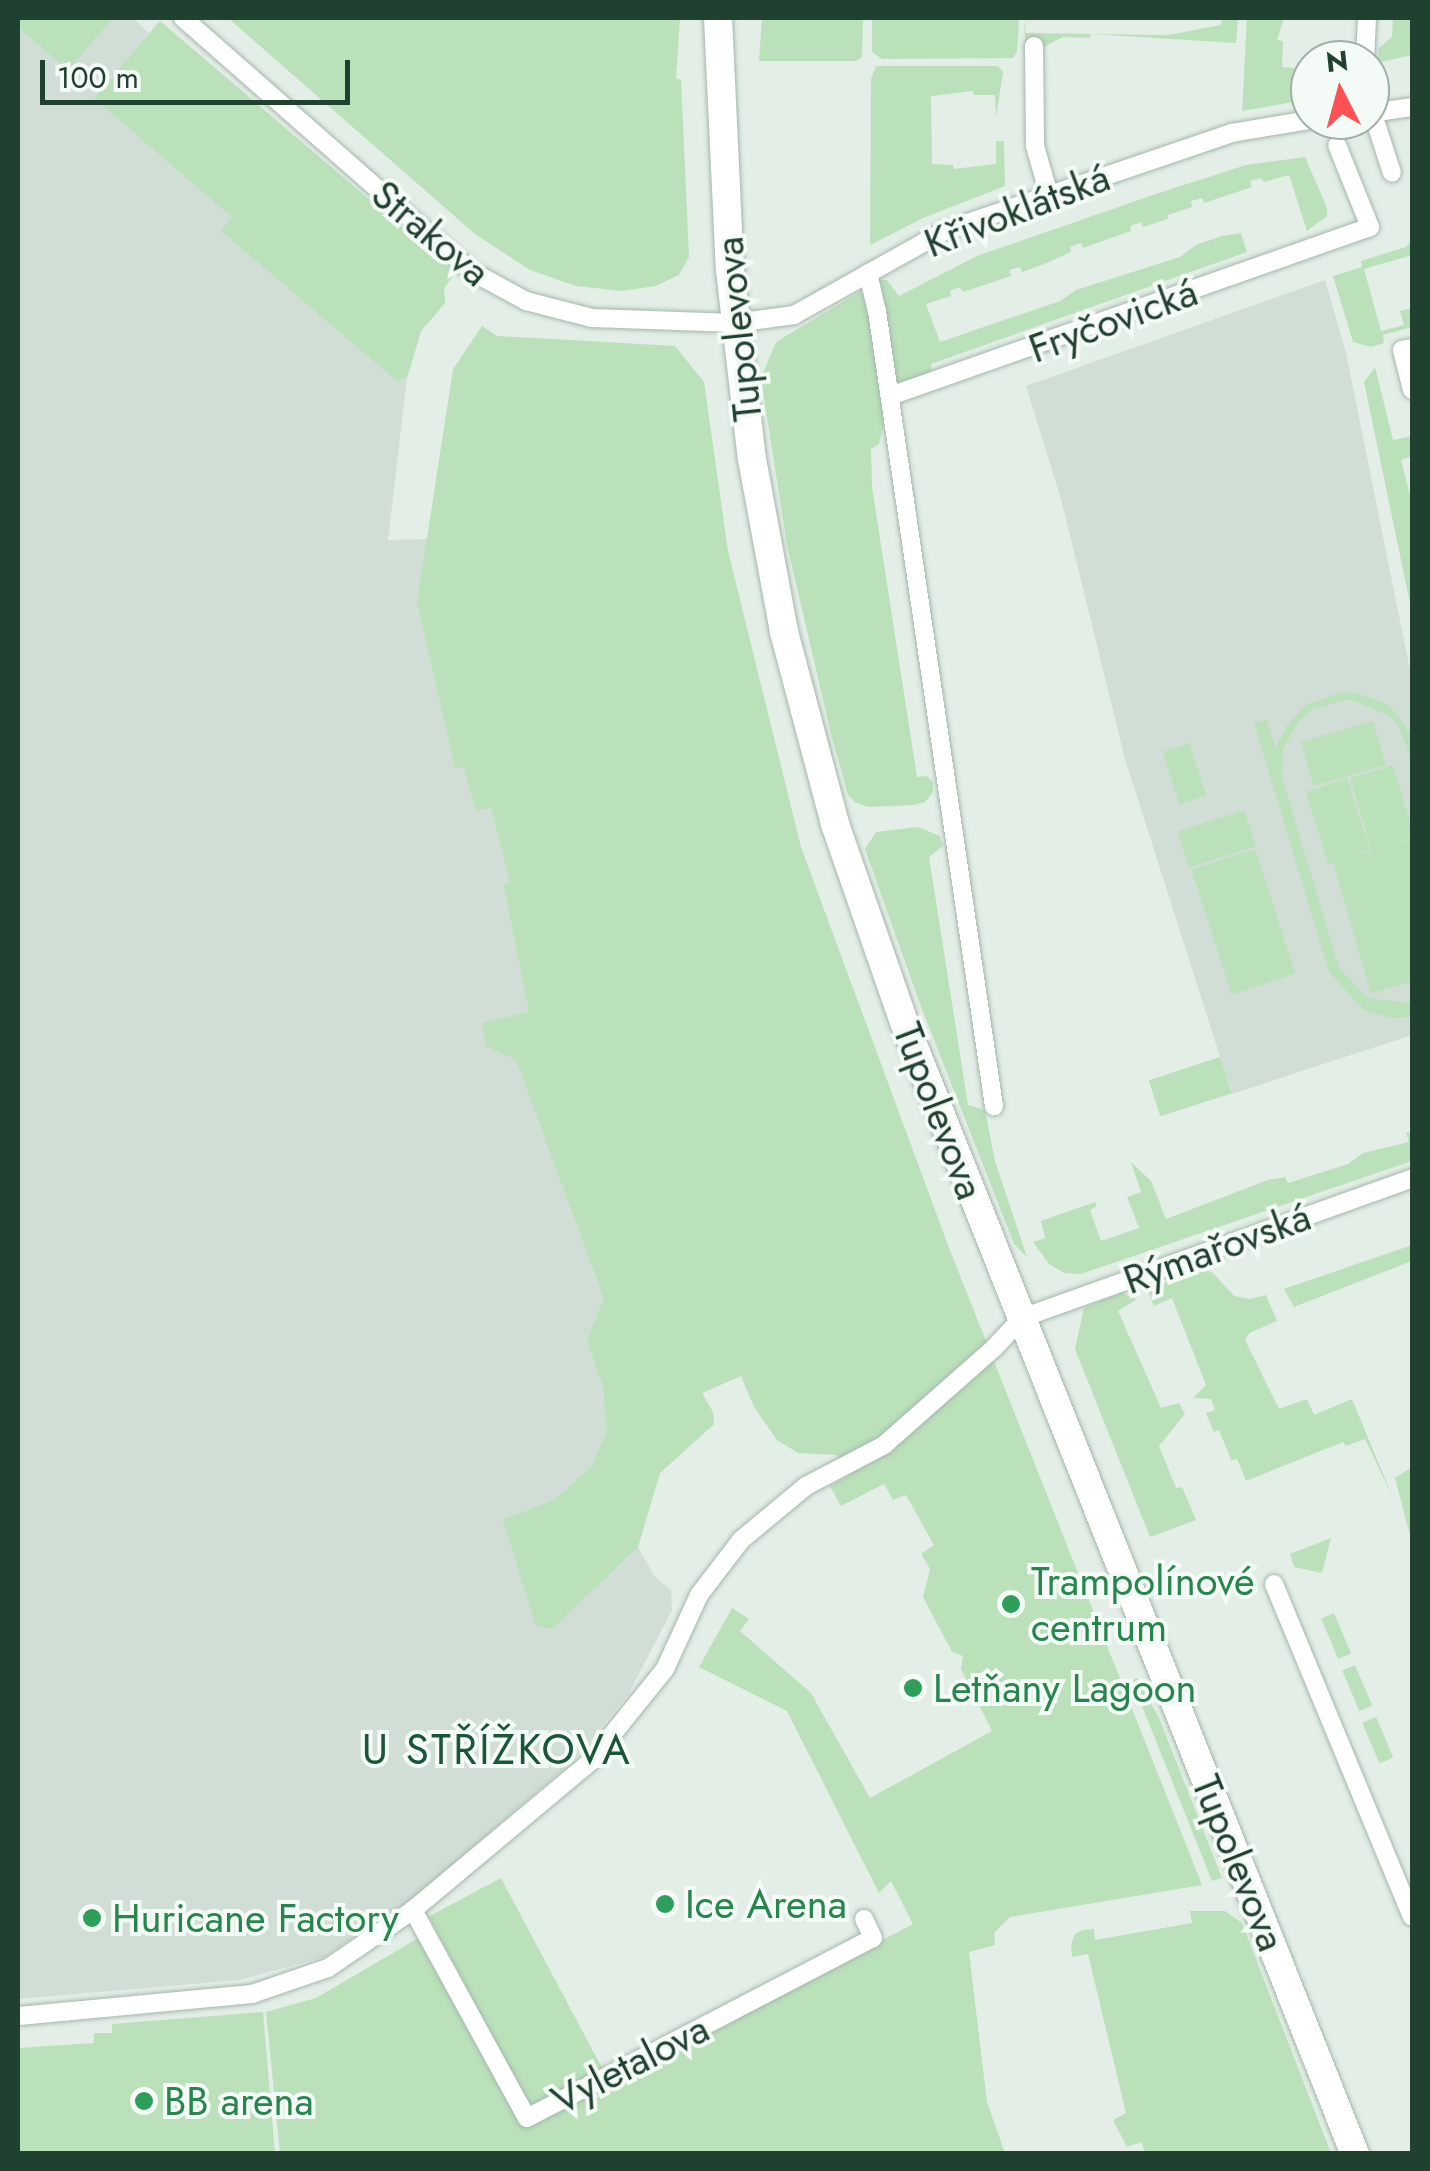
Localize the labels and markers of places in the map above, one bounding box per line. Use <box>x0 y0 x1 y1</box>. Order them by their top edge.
place label: Trampolínové centrum <box>1031 1557 1255 1651</box>
marker: Trampolínové centrum <box>1000 1593 1022 1615</box>
place label: Letňany Lagoon <box>933 1664 1197 1712</box>
marker: Letňany Lagoon <box>902 1677 924 1699</box>
place label: Ice Arena <box>685 1880 847 1928</box>
marker: Ice Arena <box>654 1893 676 1915</box>
place label: Huricane Factory <box>112 1894 399 1942</box>
marker: Huricane Factory <box>81 1907 103 1929</box>
place label: BB arena <box>164 2077 314 2125</box>
marker: BB arena <box>133 2090 155 2112</box>

